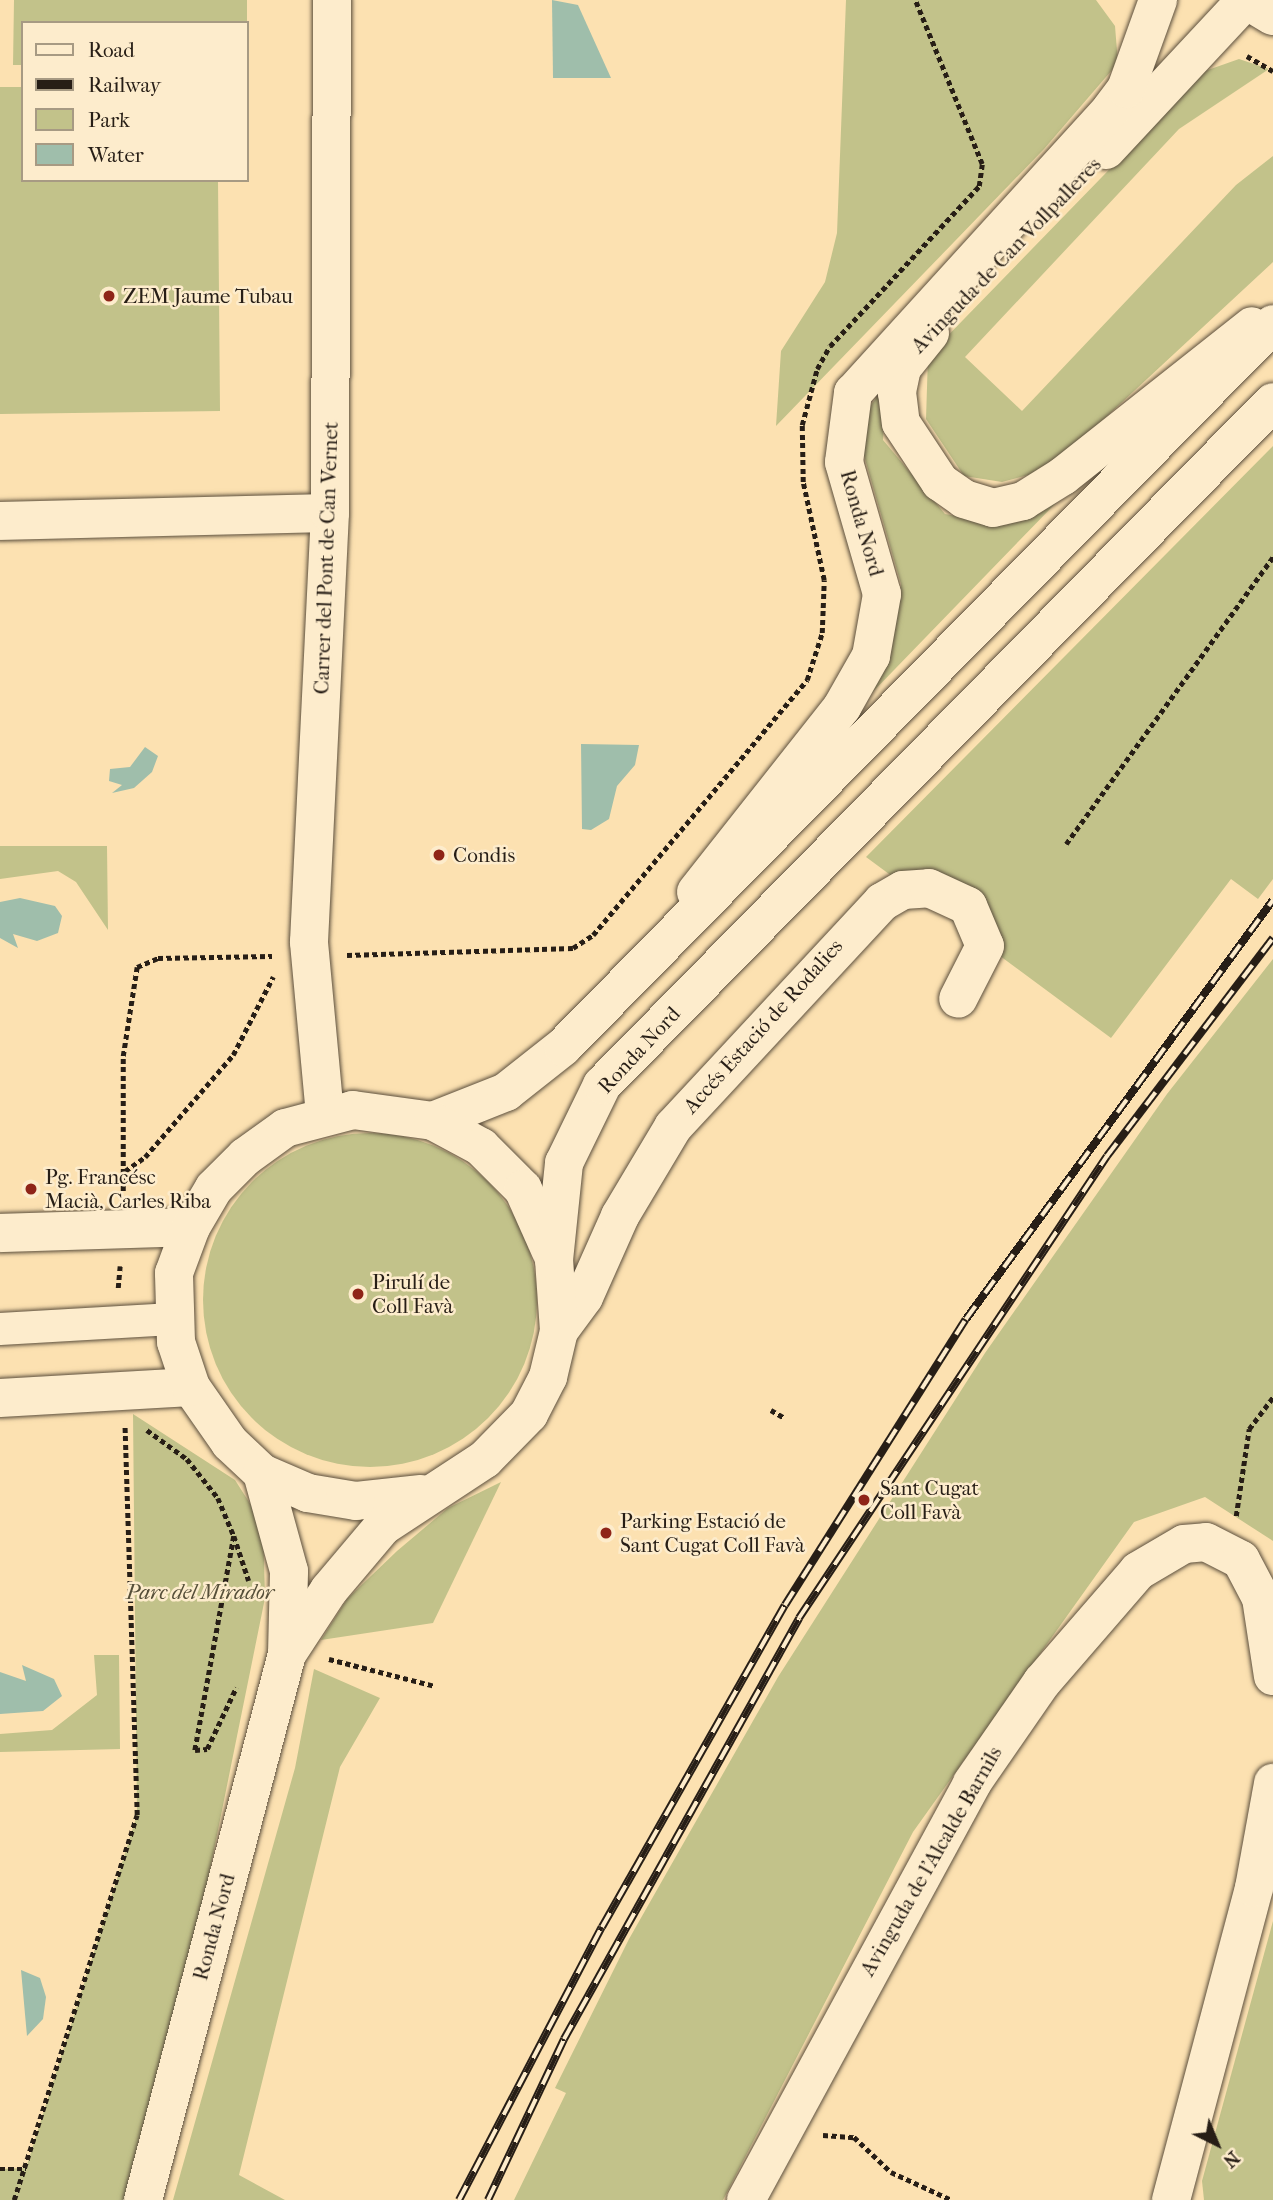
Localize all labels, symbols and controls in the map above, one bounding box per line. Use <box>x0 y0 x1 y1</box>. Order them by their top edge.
legend <box>21 21 248 182</box>
text: Road <box>88 38 135 62</box>
text: Railway <box>88 73 161 97</box>
text: Park <box>88 108 130 132</box>
text: Water <box>88 143 144 167</box>
street label: Avinguda de Can Vollpalleres <box>906 152 1106 358</box>
place label: ZEM Jaume Tubau <box>123 283 293 309</box>
marker: ZEM Jaume Tubau <box>101 288 117 304</box>
street label: Carrer del Pont de Can Vernet <box>309 421 343 695</box>
street label: Ronda Nord <box>835 467 889 579</box>
place label: Condis <box>453 842 515 868</box>
marker: Condis <box>431 847 447 863</box>
street label: Accés Estació de Rodalies <box>678 934 848 1118</box>
street label: Ronda Nord <box>592 1001 686 1099</box>
place label: Pg. Francésc Macià, Carles Riba <box>45 1164 211 1214</box>
marker: Pg. Francésc Macià, Carles Riba <box>23 1181 39 1197</box>
place label: Pirulí de Coll Favà <box>372 1269 453 1319</box>
marker: Pirulí de Coll Favà <box>350 1286 366 1302</box>
place label: Sant Cugat Coll Favà <box>880 1475 979 1525</box>
marker: Sant Cugat Coll Favà <box>854 1490 874 1510</box>
place label: Parking Estació de Sant Cugat Coll Favà <box>620 1508 805 1558</box>
marker: Parking Estació de Sant Cugat Coll Favà <box>598 1525 614 1541</box>
park label: Parc del Mirador <box>126 1579 274 1605</box>
street label: Avinguda de l'Alcalde Barnils <box>855 1742 1007 1980</box>
street label: Ronda Nord <box>188 1871 240 1983</box>
north arrow <box>1182 2109 1252 2179</box>
text: N <box>1219 2146 1244 2172</box>

